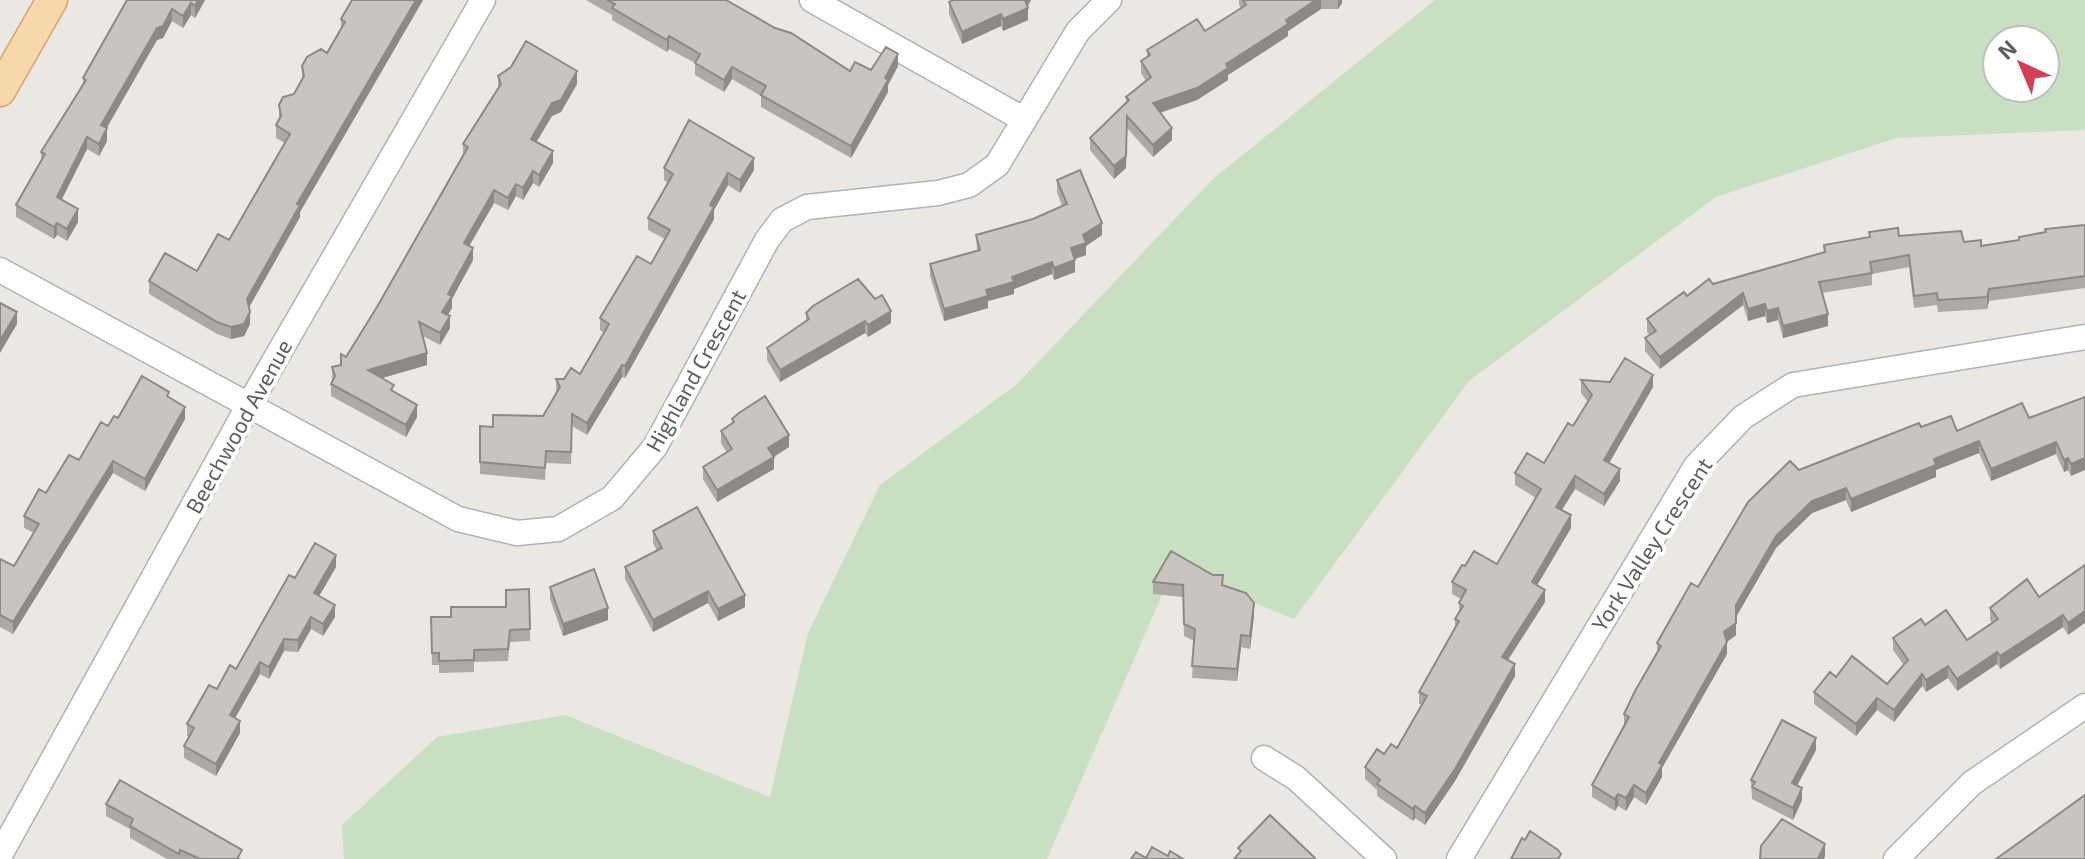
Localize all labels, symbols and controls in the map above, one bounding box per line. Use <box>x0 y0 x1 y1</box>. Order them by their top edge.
north arrow <box>1981 24 2061 104</box>
text: N <box>1992 34 2021 64</box>
street label: Highland Crescent <box>640 284 750 456</box>
street label: Beechwood Avenue <box>179 335 297 517</box>
street label: York Valley Crescent <box>1585 453 1717 635</box>

